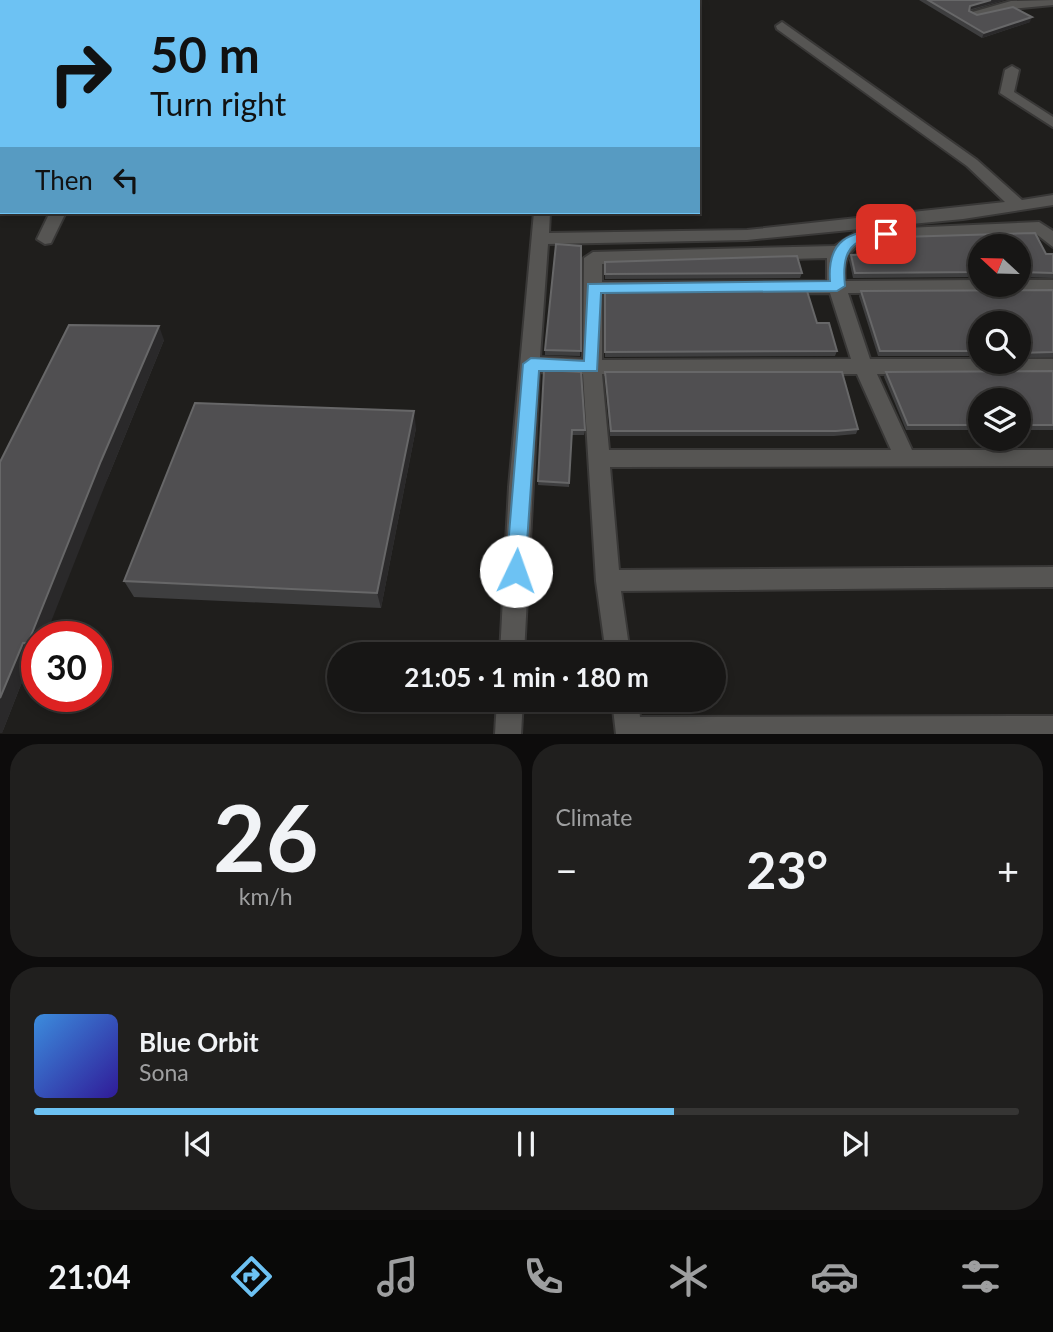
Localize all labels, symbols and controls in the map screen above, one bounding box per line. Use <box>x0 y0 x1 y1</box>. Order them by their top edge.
text: 50 m <box>150 25 260 83</box>
icon: right <box>35 28 126 119</box>
text: Turn right <box>150 84 286 123</box>
icon: left <box>107 161 145 199</box>
text: Then <box>35 164 93 196</box>
pin <box>856 204 916 264</box>
icon: arrive <box>867 215 905 253</box>
north arrow <box>968 234 1031 298</box>
map controls <box>968 234 1031 451</box>
button: search <box>968 311 1031 374</box>
button: layers <box>968 388 1031 451</box>
position arrow <box>479 534 553 608</box>
speed limit sign: 30 <box>21 621 112 712</box>
text: 21:05 · 1 min · 180 m <box>404 661 649 693</box>
text: 26 <box>213 782 319 891</box>
text: Climate <box>556 803 632 831</box>
text: 23° <box>746 838 828 900</box>
text: − <box>556 847 578 893</box>
text: + <box>997 847 1019 893</box>
text: km/h <box>239 882 293 910</box>
text: Blue Orbit <box>139 1026 259 1058</box>
text: Sona <box>139 1058 189 1086</box>
icon: previous <box>179 1125 217 1163</box>
icon: pause <box>507 1125 545 1163</box>
icon: next <box>836 1125 874 1163</box>
icon: directions <box>227 1252 276 1301</box>
icon: music <box>373 1252 422 1301</box>
icon: phone <box>519 1252 568 1301</box>
icon: climate <box>664 1252 713 1301</box>
icon: car <box>810 1252 859 1301</box>
icon: filters <box>956 1252 1005 1301</box>
text: 21:04 <box>48 1257 131 1296</box>

